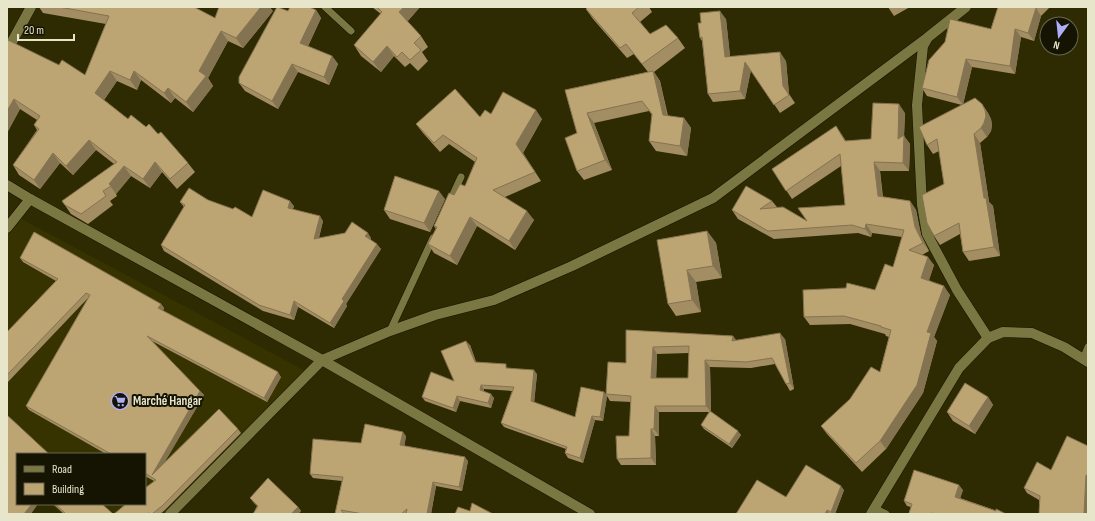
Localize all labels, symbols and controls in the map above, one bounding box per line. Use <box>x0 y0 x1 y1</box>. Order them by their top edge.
scale bar <box>18 16 74 42</box>
north arrow <box>1039 16 1079 56</box>
text: 20 m <box>24 23 44 38</box>
text: N <box>1052 38 1061 52</box>
supermarket icon: Marché Hangar <box>110 391 130 411</box>
place label: Marché Hangar <box>133 393 202 409</box>
legend <box>16 453 146 505</box>
text: Road <box>52 462 72 477</box>
text: Building <box>52 482 84 497</box>

